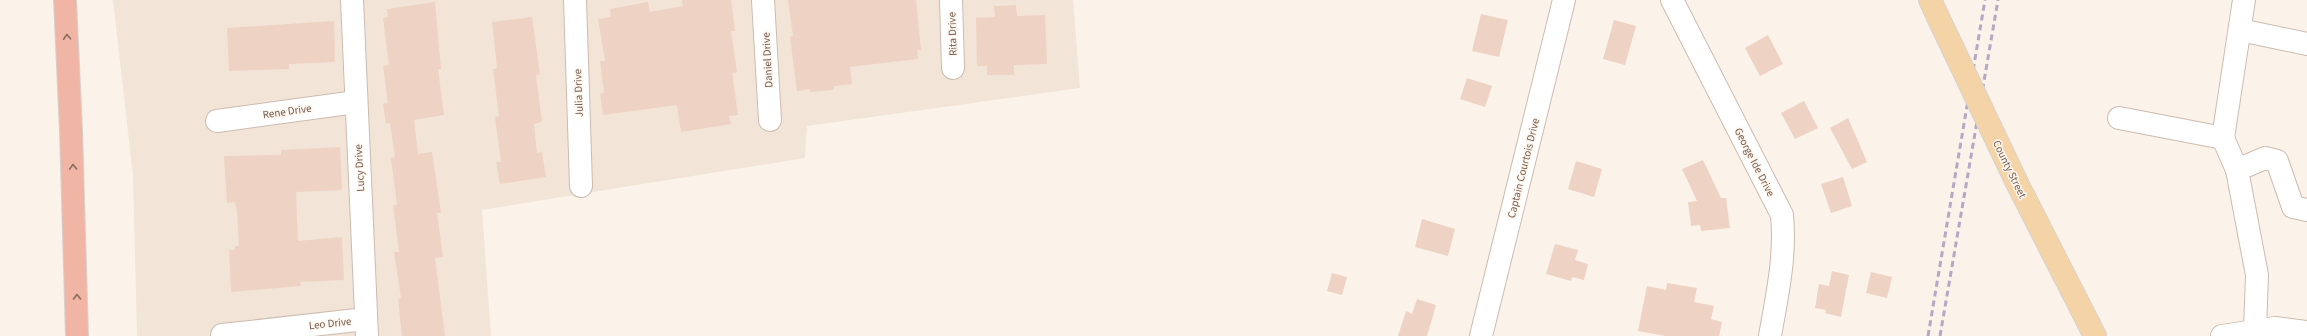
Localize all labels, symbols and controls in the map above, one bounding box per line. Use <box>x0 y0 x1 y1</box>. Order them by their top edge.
street label: Rita Drive <box>944 11 961 56</box>
street label: Daniel Drive <box>759 31 776 88</box>
one-way arrow <box>62 34 71 40</box>
street label: Julia Drive <box>570 68 587 117</box>
street label: Rene Drive <box>262 101 313 122</box>
street label: Captain Courtois Drive <box>1504 116 1543 220</box>
street label: George Ide Drive <box>1731 125 1779 200</box>
street label: County Street <box>1989 138 2030 201</box>
street label: Lucy Drive <box>351 143 368 192</box>
one-way arrow <box>68 164 77 170</box>
one-way arrow <box>72 294 81 300</box>
street label: Leo Drive <box>308 314 353 333</box>

